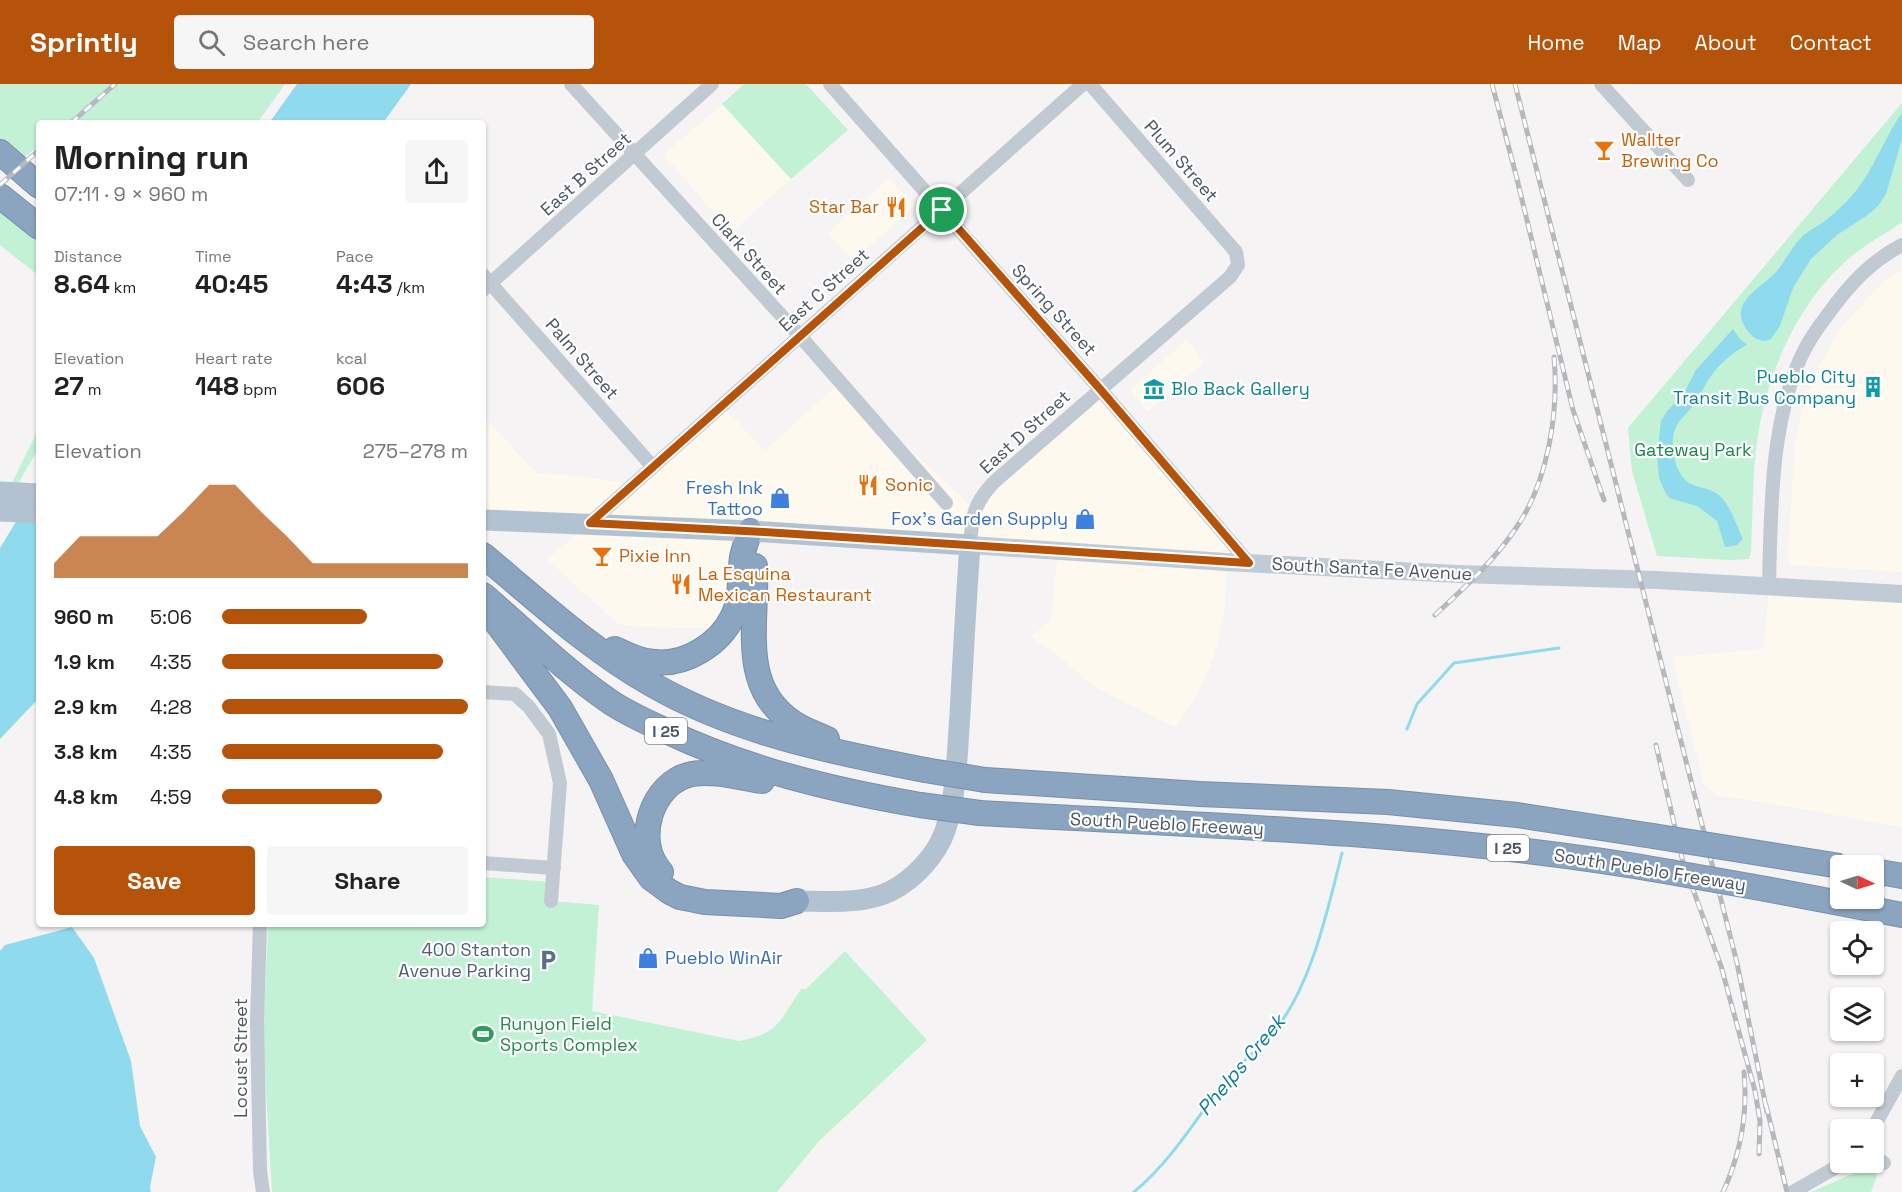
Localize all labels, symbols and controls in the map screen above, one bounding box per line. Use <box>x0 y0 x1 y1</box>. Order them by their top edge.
search box <box>174 15 594 69</box>
text: Sprintly <box>30 24 138 60</box>
icon: search <box>195 26 228 59</box>
text: Search here <box>243 28 370 56</box>
text: Home <box>1527 29 1585 56</box>
text: Map <box>1618 29 1662 56</box>
text: About <box>1695 29 1757 56</box>
text: Contact <box>1790 29 1872 56</box>
street label: Plum Street <box>1139 115 1223 206</box>
street label: East B Street <box>536 127 636 220</box>
place label: Wallter Brewing Co <box>1621 128 1719 172</box>
text: Morning run <box>54 137 249 179</box>
bar icon: Wallter Brewing Co <box>1592 138 1616 162</box>
button: share <box>405 140 468 203</box>
text: 07:11 · 9 × 960 m <box>54 181 208 207</box>
pin <box>916 184 967 235</box>
icon: arrive <box>925 193 958 226</box>
place label: Star Bar <box>809 195 879 218</box>
restaurant icon: Star Bar <box>884 195 908 219</box>
street label: Clark Street <box>707 208 792 299</box>
street label: East C Street <box>774 243 874 336</box>
text: Distance <box>54 246 122 267</box>
text: Time <box>195 246 231 267</box>
text: Pace <box>336 246 373 267</box>
street label: Spring Street <box>1007 259 1102 360</box>
text: 8.64 <box>54 267 110 301</box>
text: 40:45 <box>195 267 268 301</box>
text: 4:43 <box>336 267 393 301</box>
text: km <box>110 277 136 298</box>
text: /km <box>393 277 425 298</box>
street label: Palm Street <box>541 313 624 404</box>
text: Elevation <box>54 348 124 369</box>
text: Heart rate <box>195 348 273 369</box>
text: kcal <box>336 348 367 369</box>
place label: Pueblo City Transit Bus Company <box>1673 365 1856 409</box>
text: 27 <box>54 369 84 403</box>
text: 148 <box>195 369 239 403</box>
text: 606 <box>336 369 385 403</box>
building icon: Pueblo City Transit Bus Company <box>1861 375 1885 399</box>
museum icon: Blo Back Gallery <box>1142 377 1166 401</box>
place label: Blo Back Gallery <box>1171 377 1310 400</box>
text: m <box>84 379 101 400</box>
text: bpm <box>239 379 277 400</box>
street label: East D Street <box>975 385 1075 478</box>
text: Elevation <box>54 438 142 464</box>
text: 275–278 m <box>363 438 468 464</box>
park label: Gateway Park <box>1634 438 1752 461</box>
restaurant icon: Sonic <box>856 473 880 497</box>
place label: Sonic <box>885 473 933 496</box>
place label: Fresh Ink Tattoo <box>686 476 763 520</box>
shop icon: Fresh Ink Tattoo <box>768 486 792 510</box>
place label: Fox's Garden Supply <box>891 507 1068 530</box>
shop icon: Fox's Garden Supply <box>1073 507 1097 531</box>
bar icon: Pixie Inn <box>590 544 614 568</box>
place label: Pixie Inn <box>619 544 691 567</box>
street label: South Santa Fe Avenue <box>1271 552 1473 585</box>
place label: La Esquina Mexican Restaurant <box>698 562 872 606</box>
restaurant icon: La Esquina Mexican Restaurant <box>669 572 693 596</box>
text: 960 m <box>54 604 114 630</box>
text: 5:06 <box>150 604 192 630</box>
text: 1.9 km <box>54 649 115 675</box>
text: 4:35 <box>150 649 192 675</box>
text: 2.9 km <box>54 694 118 720</box>
text: 4:28 <box>150 694 192 720</box>
road number: I 25 <box>645 718 687 744</box>
text: 3.8 km <box>54 739 118 765</box>
text: 4:35 <box>150 739 192 765</box>
text: 4.8 km <box>54 784 118 810</box>
text: 4:59 <box>150 784 192 810</box>
street label: South Pueblo Freeway <box>1070 807 1265 840</box>
road number: I 25 <box>1487 835 1529 861</box>
street label: South Pueblo Freeway <box>1552 843 1748 896</box>
button: Save <box>54 846 255 915</box>
button: Share <box>267 846 468 915</box>
north arrow <box>1830 855 1884 909</box>
map controls <box>1830 855 1884 1173</box>
button: locate <box>1830 921 1884 975</box>
place label: 400 Stanton Avenue Parking <box>398 938 531 982</box>
shop icon: Pueblo WinAir <box>636 946 660 970</box>
place label: Pueblo WinAir <box>665 946 783 969</box>
parking icon: 400 Stanton Avenue Parking <box>536 948 560 972</box>
button: layers <box>1830 987 1884 1041</box>
street label: Locust Street <box>229 998 252 1118</box>
water label: Phelps Creek <box>1191 1007 1292 1121</box>
place label: Runyon Field Sports Complex <box>500 1012 638 1056</box>
sports icon: Runyon Field Sports Complex <box>471 1022 495 1046</box>
button: + <box>1830 1053 1884 1107</box>
button: − <box>1830 1119 1884 1173</box>

